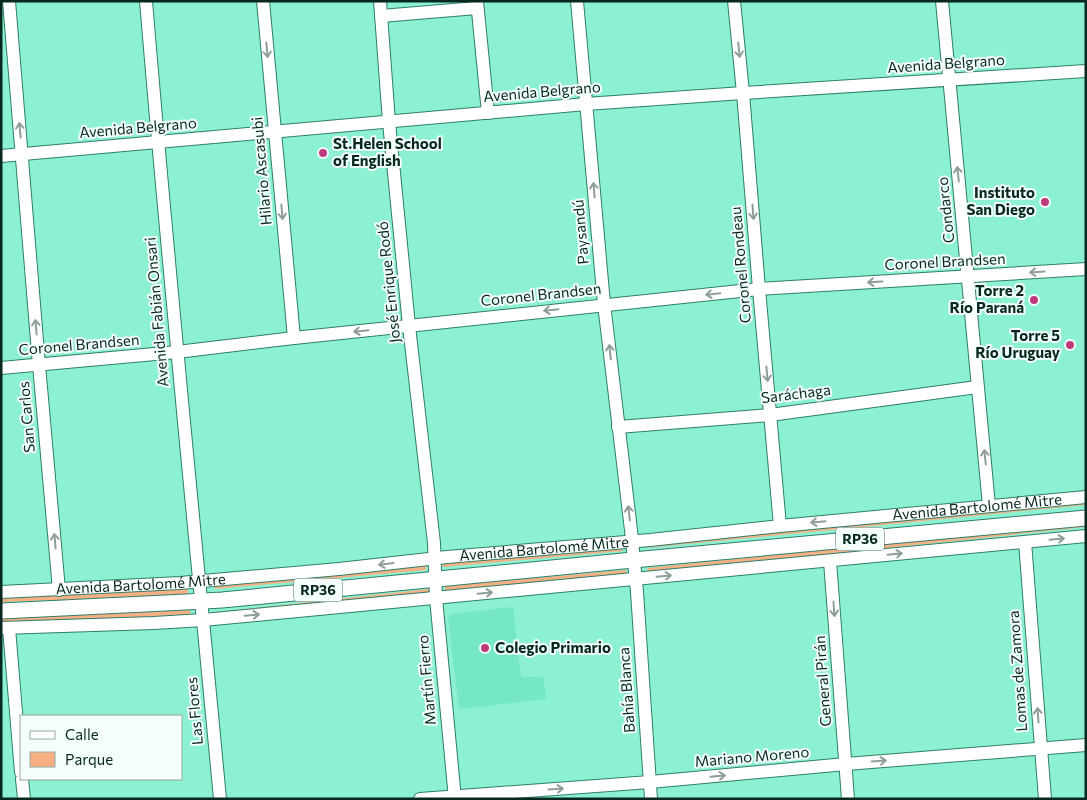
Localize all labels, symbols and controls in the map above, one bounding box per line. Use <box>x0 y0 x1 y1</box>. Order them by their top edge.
one-way arrow <box>734 41 744 57</box>
one-way arrow <box>262 42 272 58</box>
street label: Avenida Belgrano <box>887 50 1005 76</box>
street label: Avenida Belgrano <box>482 77 601 105</box>
street label: Avenida Belgrano <box>78 113 197 141</box>
street label: Hilario Ascasubi <box>247 116 275 226</box>
one-way arrow <box>15 123 25 139</box>
place label: St.Helen School of English <box>333 134 442 169</box>
marker: St.Helen School of English <box>317 147 329 159</box>
one-way arrow <box>953 166 963 182</box>
street label: Condarco <box>933 176 957 244</box>
one-way arrow <box>589 183 598 199</box>
place label: Instituto San Diego <box>966 183 1035 218</box>
marker: Instituto San Diego <box>1039 196 1051 208</box>
street label: Paysandú <box>568 199 592 265</box>
one-way arrow <box>277 203 286 219</box>
one-way arrow <box>748 203 757 219</box>
street label: Coronel Rondeau <box>726 206 754 324</box>
street label: José Enrique Rodó <box>373 220 403 344</box>
street label: Avenida Fabián Onsari <box>140 236 172 388</box>
street label: Coronel Brandsen <box>884 249 1006 273</box>
one-way arrow <box>1029 268 1045 277</box>
one-way arrow <box>867 278 883 287</box>
street label: Coronel Brandsen <box>480 279 602 309</box>
place label: Torre 2 Río Paraná <box>950 281 1024 316</box>
one-way arrow <box>705 289 721 298</box>
marker: Torre 2 Río Paraná <box>1028 294 1040 306</box>
one-way arrow <box>543 305 559 315</box>
one-way arrow <box>31 319 41 335</box>
one-way arrow <box>353 326 369 336</box>
place label: Torre 5 Río Uruguay <box>975 326 1061 361</box>
street label: Coronel Brandsen <box>18 330 140 358</box>
marker: Torre 5 Río Uruguay <box>1064 339 1076 351</box>
one-way arrow <box>605 344 614 360</box>
one-way arrow <box>762 365 771 381</box>
street label: San Carlos <box>14 380 38 454</box>
street label: Saráchaga <box>760 380 832 406</box>
one-way arrow <box>980 450 990 466</box>
street label: Avenida Bartolomé Mitre <box>891 489 1063 523</box>
one-way arrow <box>623 506 633 522</box>
one-way arrow <box>810 517 826 527</box>
road number: RP36 <box>836 528 884 550</box>
street label: Avenida Bartolomé Mitre <box>458 532 630 564</box>
one-way arrow <box>50 534 60 550</box>
one-way arrow <box>1049 534 1065 543</box>
one-way arrow <box>887 549 903 559</box>
one-way arrow <box>379 559 395 569</box>
street label: Avenida Bartolomé Mitre <box>55 569 227 597</box>
one-way arrow <box>656 572 672 581</box>
road number: RP36 <box>294 578 342 602</box>
one-way arrow <box>477 588 493 598</box>
one-way arrow <box>829 601 839 617</box>
street label: Lomas de Zamora <box>1004 610 1030 732</box>
one-way arrow <box>243 611 259 620</box>
street label: Martín Fierro <box>413 634 439 726</box>
street label: General Pirán <box>810 635 834 727</box>
place label: Colegio Primario <box>495 638 611 656</box>
marker: Colegio Primario <box>479 642 491 654</box>
street label: Bahía Blanca <box>614 647 638 734</box>
street label: Las Flores <box>182 676 206 746</box>
one-way arrow <box>1033 708 1043 724</box>
legend <box>20 715 182 780</box>
text: Calle <box>65 725 99 743</box>
street label: Mariano Moreno <box>694 742 810 770</box>
text: Parque <box>65 750 113 768</box>
one-way arrow <box>871 757 887 766</box>
one-way arrow <box>709 771 725 781</box>
one-way arrow <box>547 784 563 794</box>

